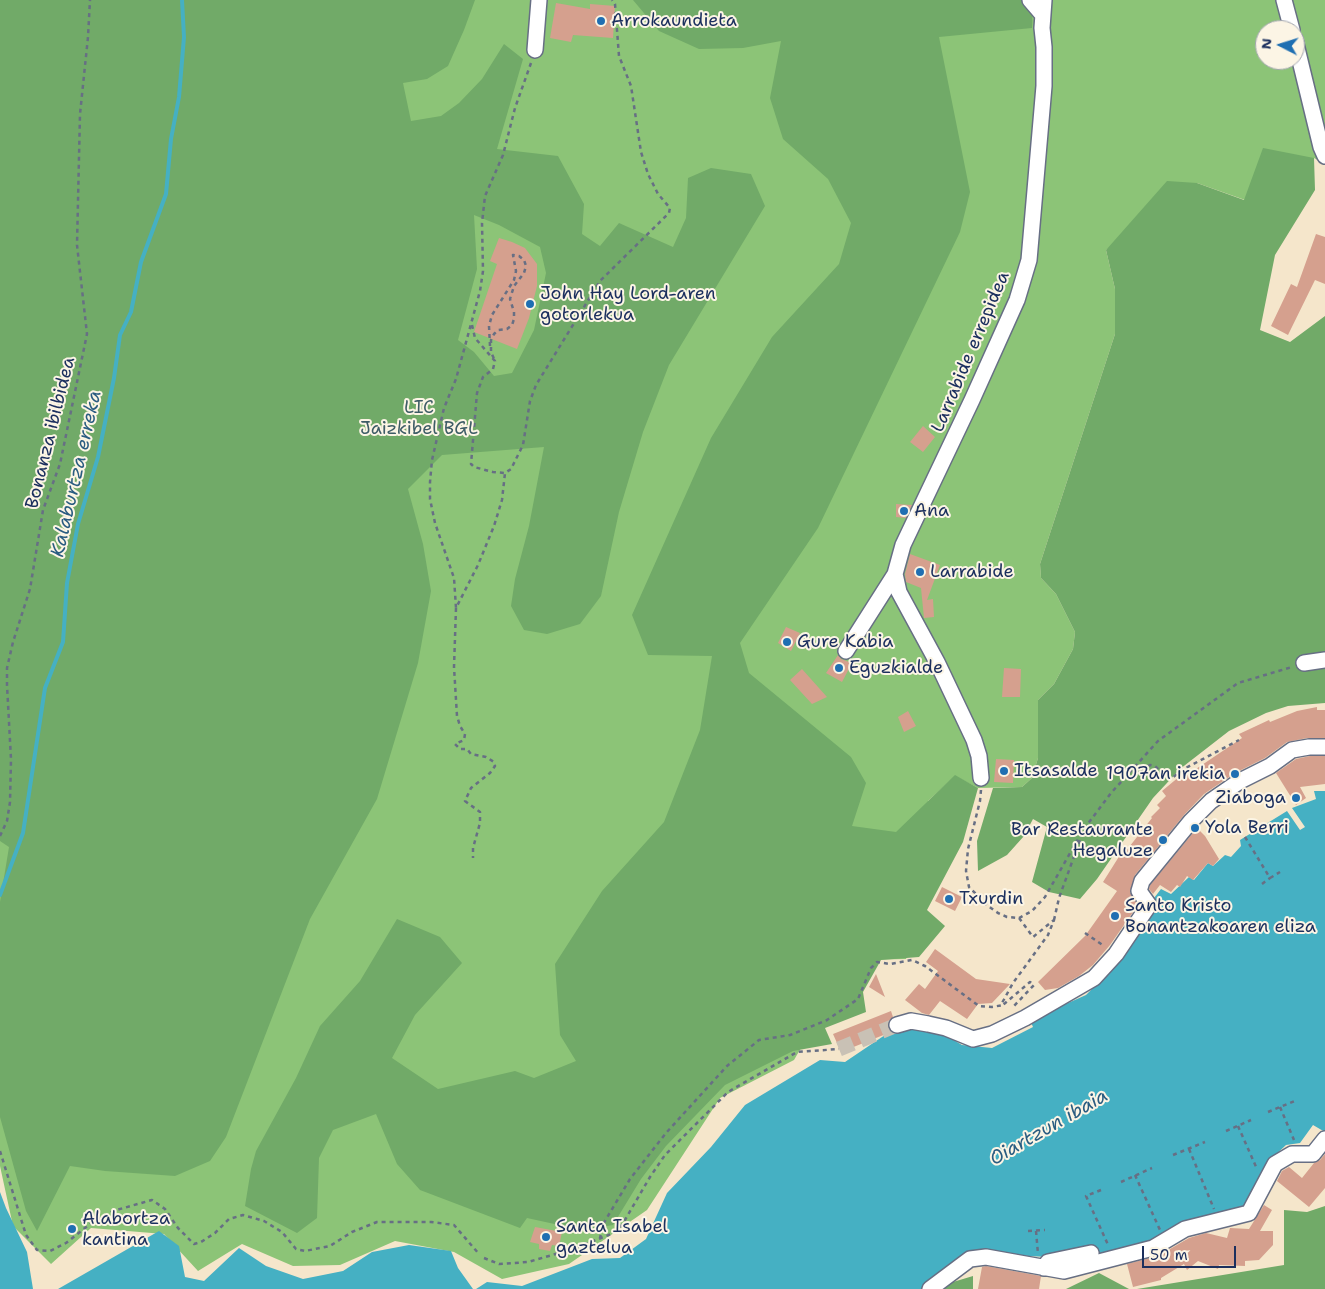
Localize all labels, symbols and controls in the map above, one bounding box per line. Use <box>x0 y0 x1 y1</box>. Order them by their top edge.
place label: Arrokaundieta <box>611 10 737 32</box>
marker: Arrokaundieta <box>595 15 607 27</box>
north arrow <box>1255 20 1305 70</box>
text: N <box>1257 37 1276 50</box>
street label: Larrabide errepidea <box>927 268 1015 436</box>
place label: John Hay Lord-aren gotorlekua <box>540 283 716 326</box>
marker: John Hay Lord-aren gotorlekua <box>524 298 536 310</box>
street label: Bonanza ibilbidea <box>22 355 80 511</box>
water label: Kalaburtza erreka <box>47 388 107 560</box>
park label: LIC Jaizkibel BGL <box>360 397 478 439</box>
place label: Ana <box>914 500 949 522</box>
marker: Ana <box>898 505 910 517</box>
place label: Larrabide <box>930 561 1014 583</box>
marker: Larrabide <box>914 566 926 578</box>
place label: Gure Kabia <box>797 631 893 653</box>
marker: Gure Kabia <box>781 636 793 648</box>
place label: Eguzkialde <box>849 657 943 679</box>
marker: Eguzkialde <box>833 662 845 674</box>
place label: Itsasalde <box>1014 760 1098 782</box>
place label: 1907an irekia <box>1106 763 1225 785</box>
marker: Itsasalde <box>998 765 1010 777</box>
marker: 1907an irekia <box>1229 768 1241 780</box>
place label: Ziaboga <box>1216 787 1286 809</box>
marker: Ziaboga <box>1290 792 1302 804</box>
place label: Yola Berri <box>1205 817 1289 839</box>
place label: Bar Restaurante Hegaluze <box>1011 819 1153 862</box>
marker: Yola Berri <box>1189 822 1201 834</box>
marker: Bar Restaurante Hegaluze <box>1157 834 1169 846</box>
place label: Txurdin <box>959 888 1023 910</box>
marker: Txurdin <box>943 893 955 905</box>
place label: Santo Kristo Bonantzakoaren eliza <box>1125 895 1316 938</box>
marker: Santo Kristo Bonantzakoaren eliza <box>1109 910 1121 922</box>
water label: Oiartzun ibaia <box>986 1085 1112 1171</box>
place label: Alabortza kantina <box>82 1208 170 1250</box>
place label: Santa Isabel gaztelua <box>556 1216 668 1258</box>
marker: Alabortza kantina <box>66 1223 78 1235</box>
marker: Santa Isabel gaztelua <box>540 1231 552 1243</box>
scale bar <box>1145 1236 1239 1268</box>
text: 50 m <box>1150 1245 1188 1265</box>

